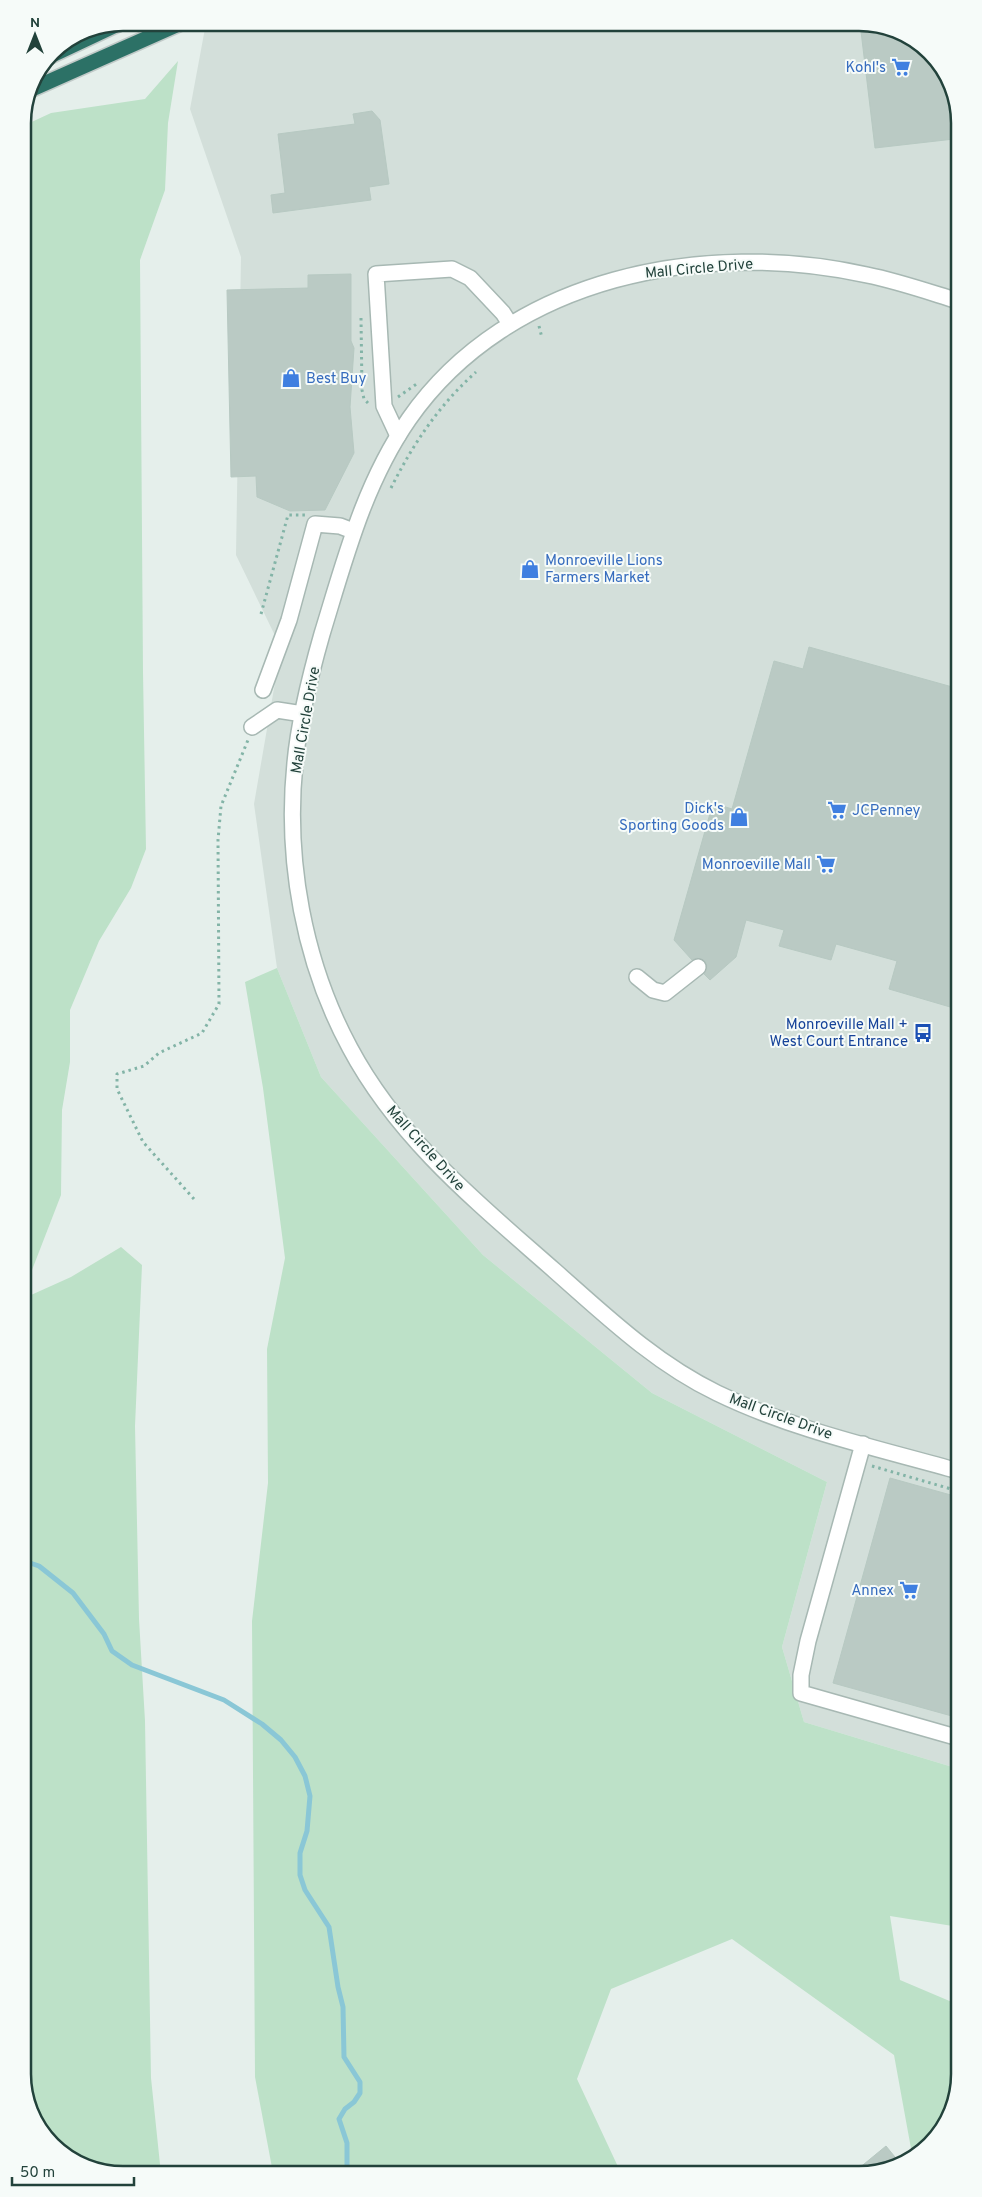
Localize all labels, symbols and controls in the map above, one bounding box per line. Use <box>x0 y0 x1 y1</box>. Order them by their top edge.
north arrow <box>10 10 60 60</box>
text: N <box>30 15 40 32</box>
supermarket icon: Kohl's <box>890 56 912 78</box>
place label: Kohl's <box>845 59 886 78</box>
street label: Mall Circle Drive <box>644 255 754 284</box>
shop icon: Best Buy <box>280 367 302 389</box>
place label: Best Buy <box>306 370 366 389</box>
place label: Monroeville Lions Farmers Market <box>545 552 663 588</box>
shop icon: Monroeville Lions Farmers Market <box>519 558 541 580</box>
street label: Mall Circle Drive <box>288 665 325 775</box>
supermarket icon: JCPenney <box>826 799 848 821</box>
place label: Dick's Sporting Goods <box>619 800 724 836</box>
place label: JCPenney <box>852 802 921 821</box>
shop icon: Dick's Sporting Goods <box>728 806 750 828</box>
supermarket icon: Monroeville Mall <box>815 853 837 875</box>
place label: Monroeville Mall <box>702 856 811 875</box>
place label: Monroeville Mall + West Court Entrance <box>770 1016 908 1052</box>
bus stop icon: Monroeville Mall + West Court Entrance <box>912 1022 934 1044</box>
street label: Mall Circle Drive <box>382 1102 468 1196</box>
street label: Mall Circle Drive <box>726 1390 835 1445</box>
supermarket icon: Annex <box>898 1579 920 1601</box>
place label: Annex <box>851 1582 894 1601</box>
scale bar <box>12 2154 135 2186</box>
text: 50 m <box>20 2164 55 2183</box>

